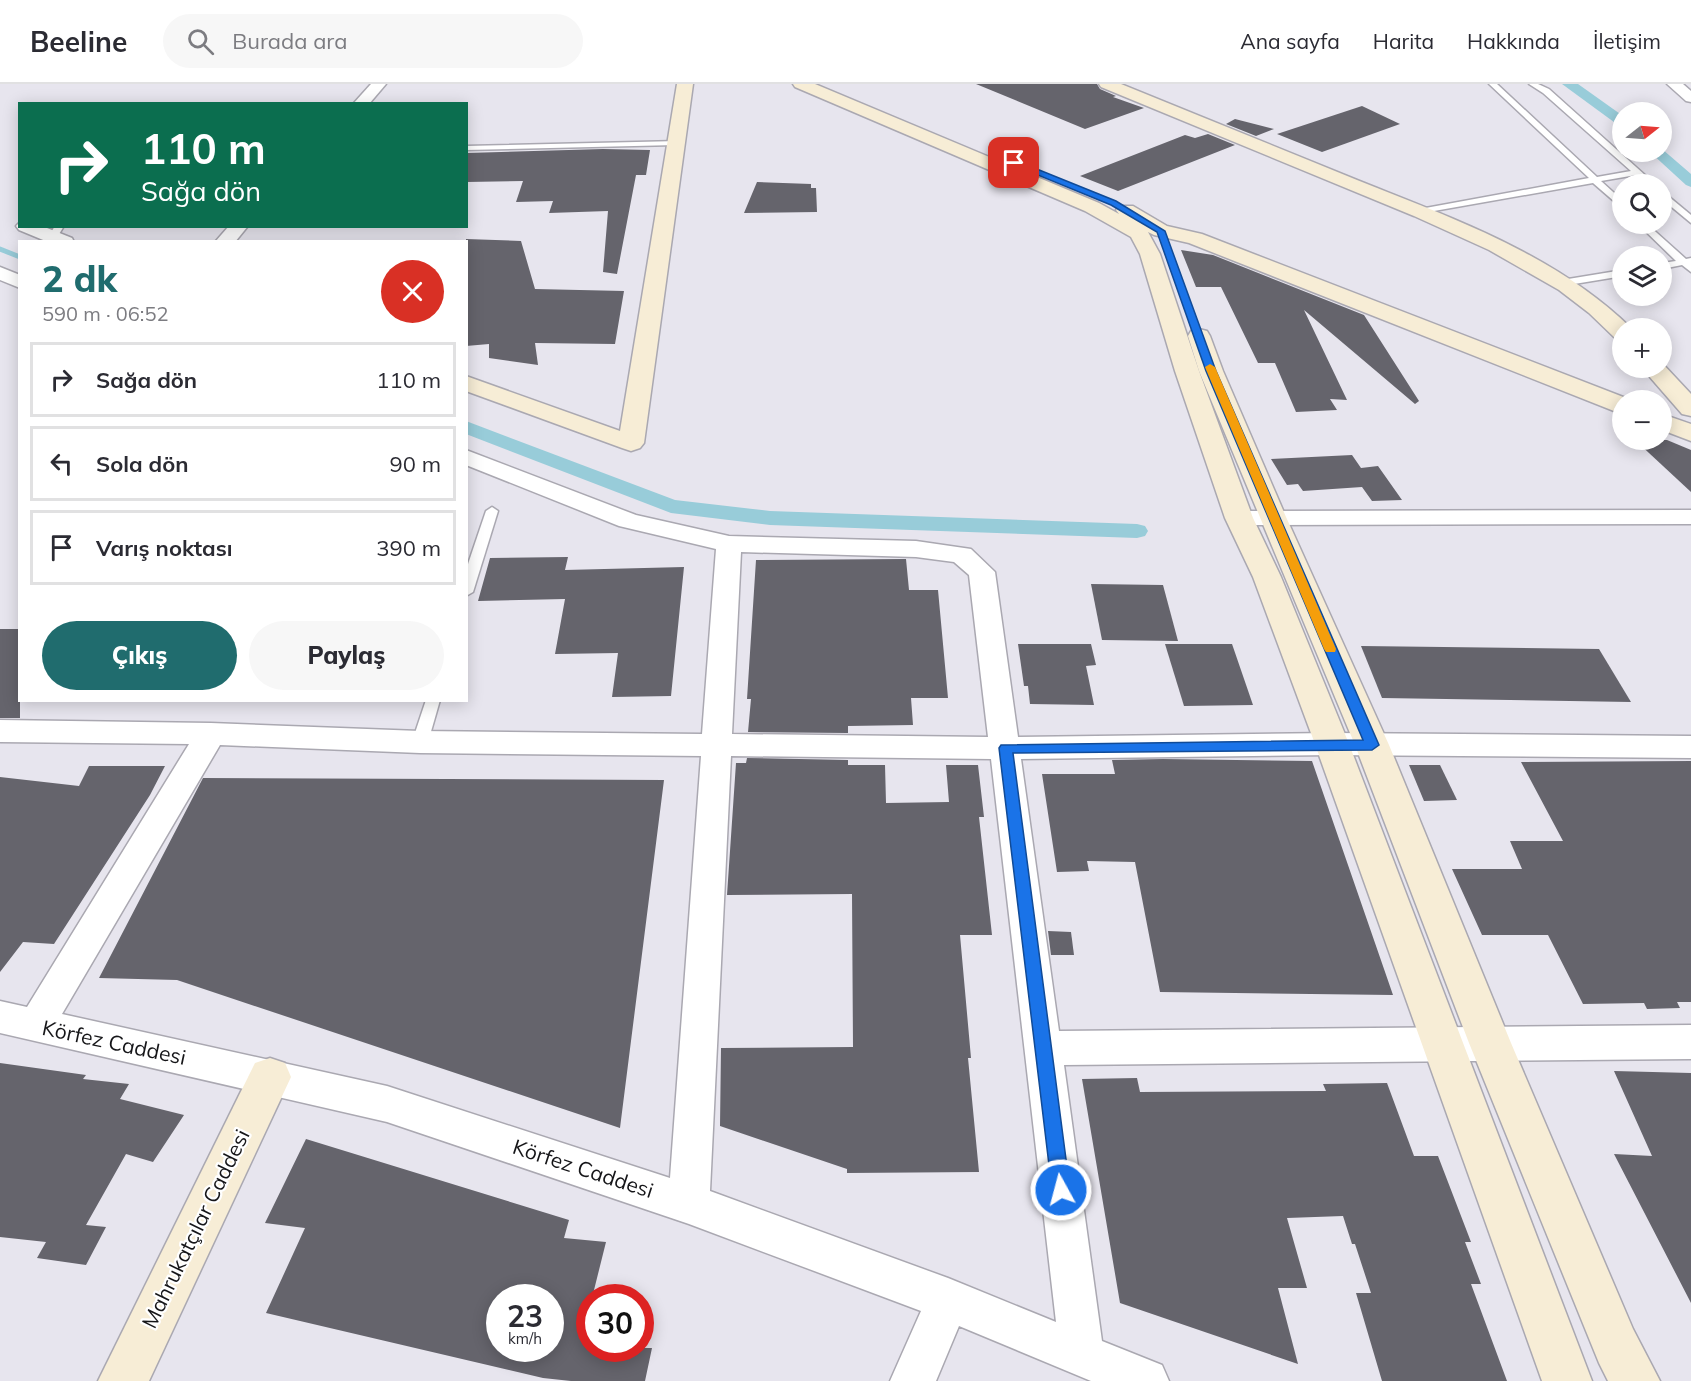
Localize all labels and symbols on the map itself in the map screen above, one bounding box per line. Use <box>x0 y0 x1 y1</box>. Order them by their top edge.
north arrow <box>1612 102 1672 162</box>
pin <box>988 137 1039 188</box>
street label: Körfez Caddesi <box>40 1014 189 1070</box>
street label: Mahrukatçılar Caddesi <box>136 1125 255 1332</box>
street label: Körfez Caddesi <box>510 1133 657 1203</box>
position arrow <box>1029 1158 1093 1222</box>
speed limit sign: 30 <box>576 1284 654 1362</box>

